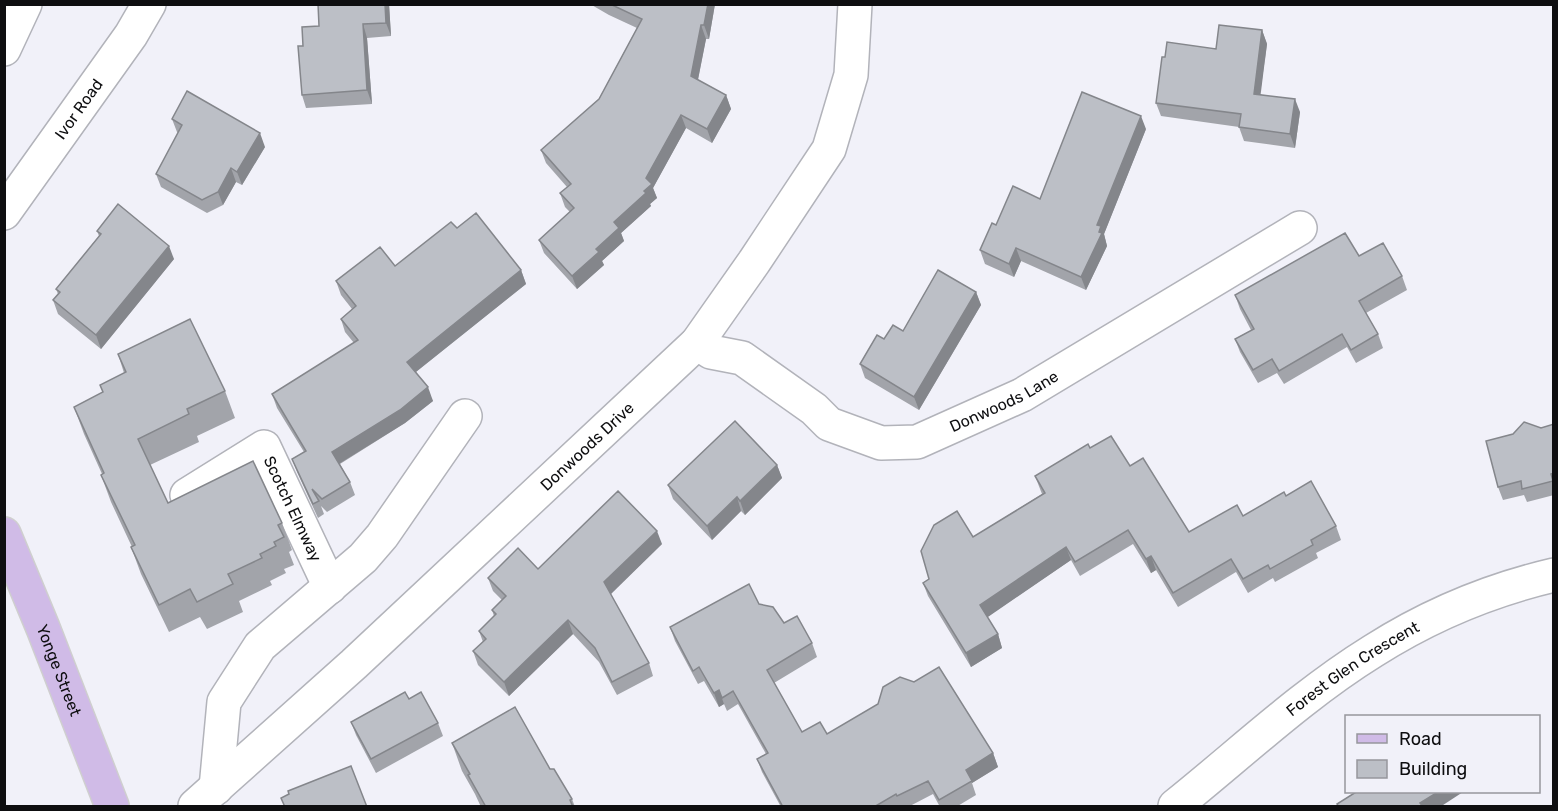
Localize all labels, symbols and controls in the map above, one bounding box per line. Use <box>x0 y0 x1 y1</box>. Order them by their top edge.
street label: Ivor Road <box>50 75 106 143</box>
street label: Donwoods Lane <box>946 366 1062 436</box>
street label: Donwoods Drive <box>536 398 637 494</box>
street label: Scotch Elmway <box>260 453 326 565</box>
street label: Forest Glen Crescent <box>1282 617 1422 720</box>
street label: Yonge Street <box>33 622 86 719</box>
legend <box>1345 715 1540 793</box>
text: Road <box>1399 728 1442 750</box>
text: Building <box>1399 758 1467 780</box>

